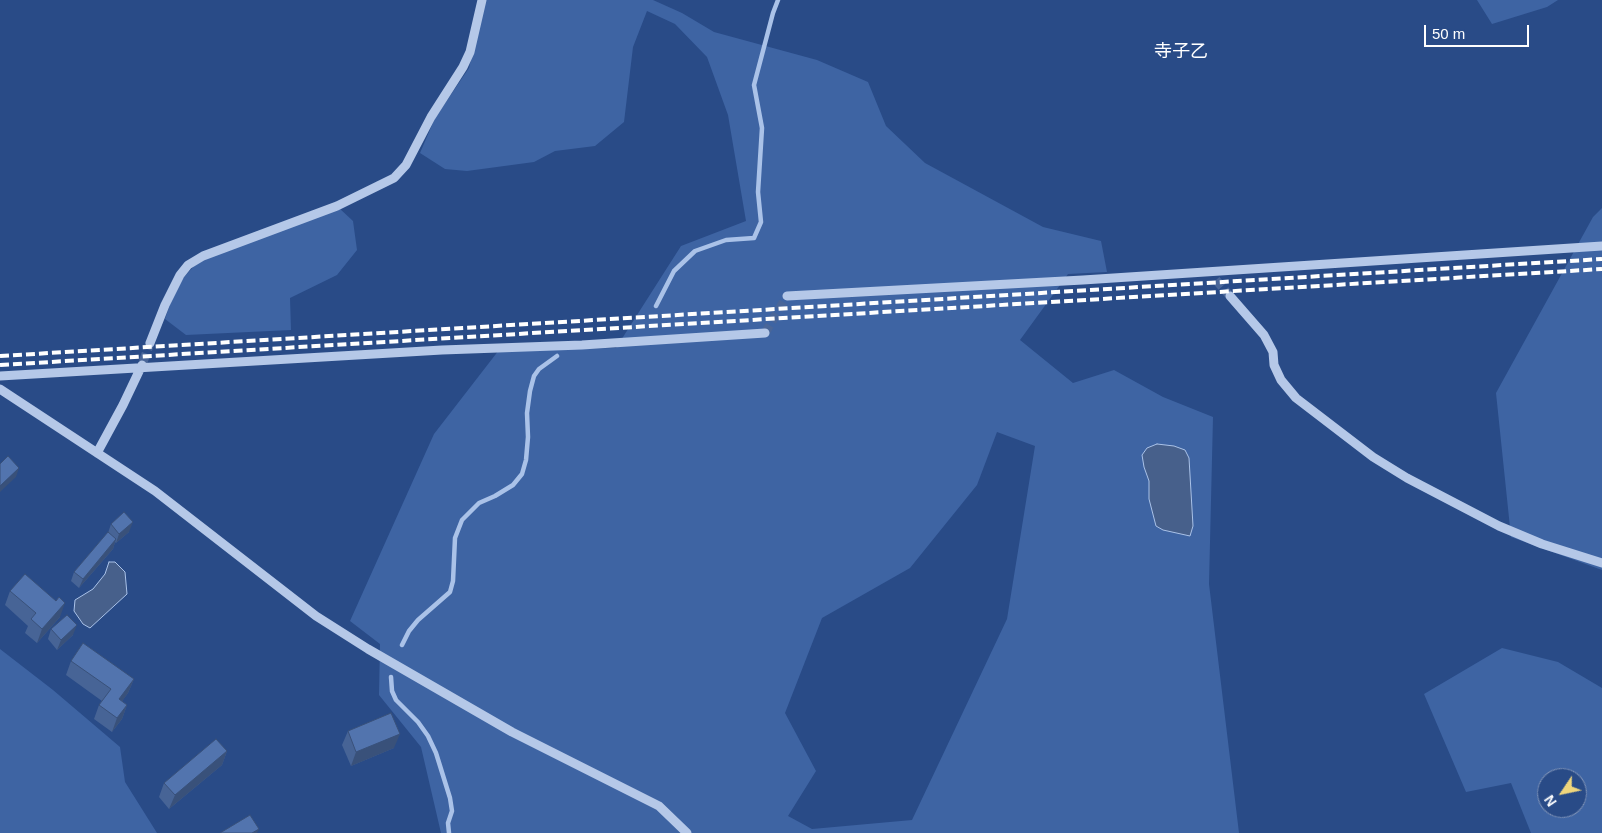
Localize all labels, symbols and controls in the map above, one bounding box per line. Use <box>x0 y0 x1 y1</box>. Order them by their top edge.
scale bar <box>1427 15 1532 47</box>
text: 50 m <box>1432 25 1465 42</box>
district label: 寺子乙 <box>1154 41 1208 63</box>
north arrow <box>1537 768 1587 818</box>
text: N <box>1541 792 1560 809</box>

